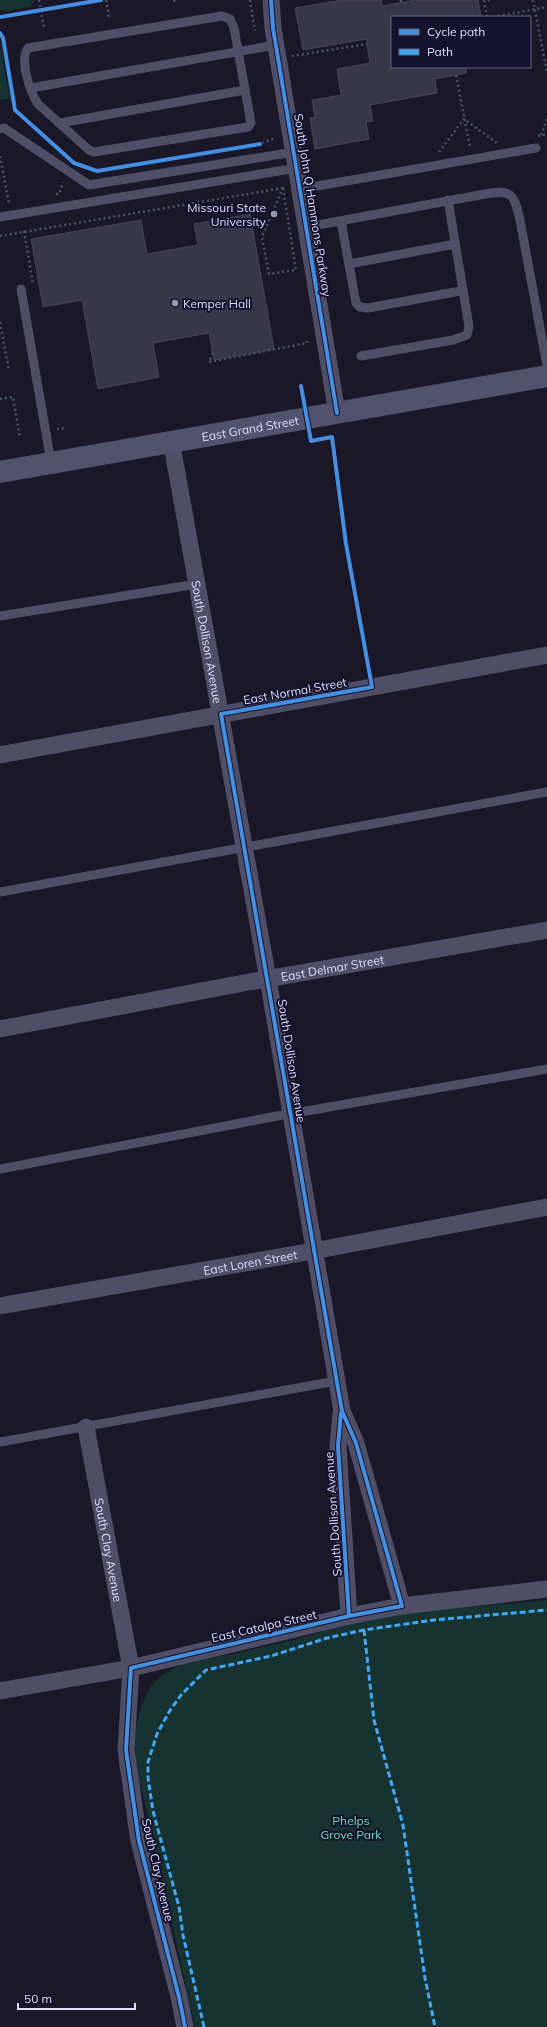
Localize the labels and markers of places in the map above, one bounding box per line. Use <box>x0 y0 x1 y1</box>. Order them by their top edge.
place label: Missouri State University <box>187 200 267 229</box>
marker: Missouri State University <box>269 209 279 219</box>
place label: Kemper Hall <box>183 296 251 311</box>
marker: Kemper Hall <box>170 298 180 308</box>

